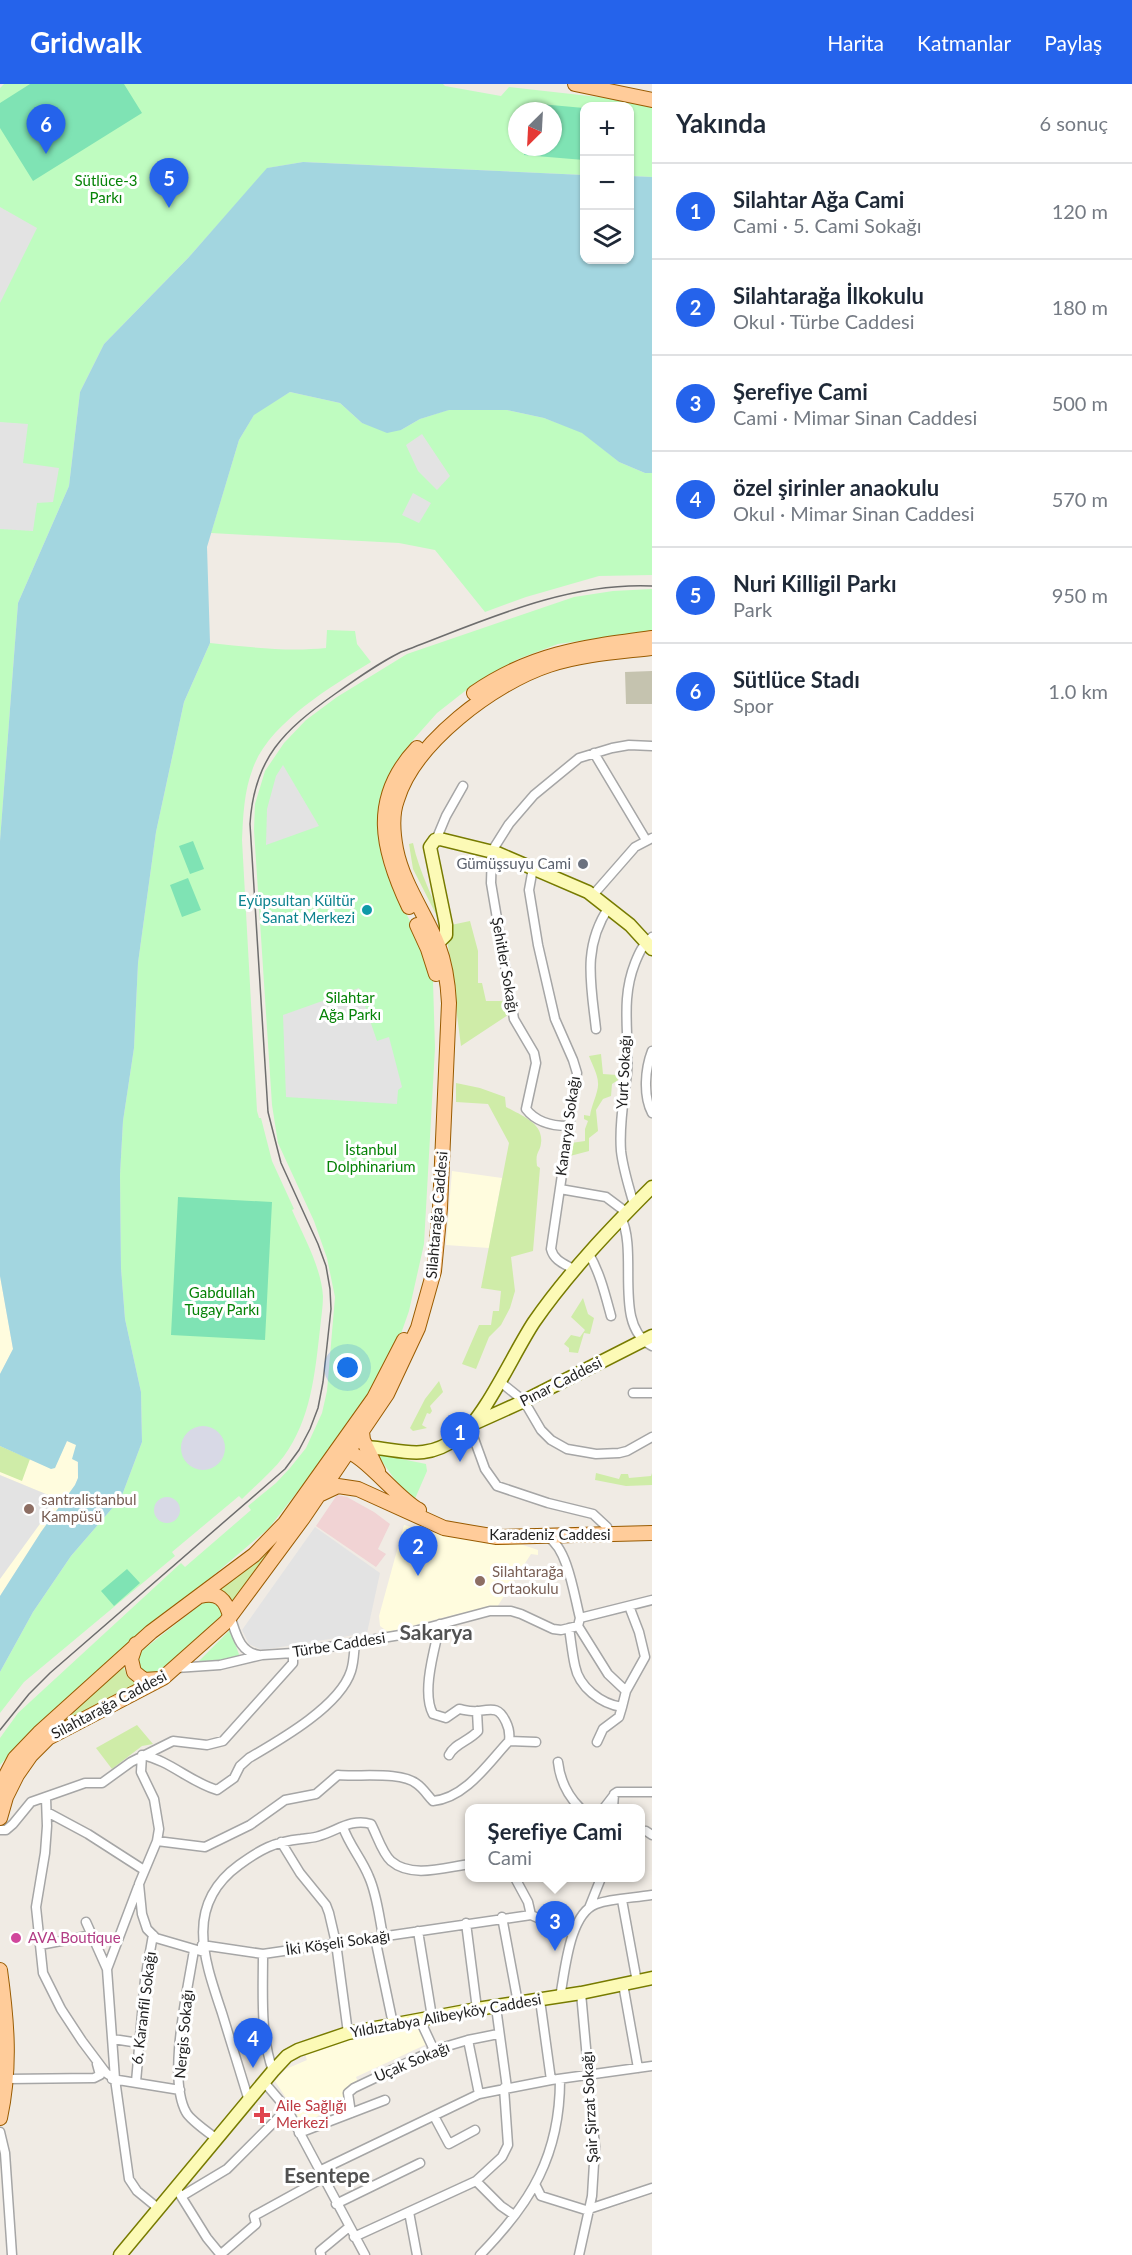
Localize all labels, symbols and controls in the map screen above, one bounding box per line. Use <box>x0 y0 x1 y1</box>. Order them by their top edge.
text: Gridwalk <box>30 25 142 59</box>
text: Harita <box>827 30 884 55</box>
text: Katmanlar <box>917 30 1011 55</box>
text: Paylaş <box>1044 30 1102 55</box>
north arrow <box>508 102 562 156</box>
map controls <box>580 102 634 264</box>
button: + <box>580 102 634 156</box>
pin: 6 <box>26 104 66 154</box>
text: Yakında <box>676 107 766 139</box>
text: 6 sonuç <box>1039 111 1108 135</box>
button: − <box>580 156 634 210</box>
pin: 5 <box>150 158 188 208</box>
park label: Sütlüce-3 Parkı <box>75 171 137 206</box>
text: Silahtar Ağa Cami <box>733 186 904 213</box>
text: 1 <box>690 199 701 223</box>
text: 120 m <box>1052 199 1108 223</box>
button: layers <box>580 210 634 264</box>
text: Cami · 5. Cami Sokağı <box>733 213 922 237</box>
text: Silahtarağa İlkokulu <box>733 282 924 309</box>
text: 2 <box>690 295 701 319</box>
text: 180 m <box>1052 295 1108 319</box>
text: Okul · Türbe Caddesi <box>733 309 914 333</box>
text: Şerefiye Cami <box>733 378 868 405</box>
text: 3 <box>690 391 701 415</box>
text: 500 m <box>1052 391 1108 415</box>
text: Cami · Mimar Sinan Caddesi <box>733 405 977 429</box>
text: özel şirinler anaokulu <box>733 474 939 501</box>
text: 4 <box>690 487 701 511</box>
text: 570 m <box>1052 487 1108 511</box>
text: Okul · Mimar Sinan Caddesi <box>733 501 975 525</box>
text: Nuri Killigil Parkı <box>733 570 897 597</box>
text: 5 <box>690 583 701 607</box>
text: 950 m <box>1052 583 1108 607</box>
text: Park <box>733 597 772 621</box>
text: Sütlüce Stadı <box>733 666 860 693</box>
text: 6 <box>690 679 701 703</box>
text: 1.0 km <box>1048 679 1108 703</box>
text: Spor <box>733 693 773 717</box>
place label: Gümüşsuyu Cami <box>456 854 571 872</box>
marker: Gümüşsuyu Cami <box>576 857 590 871</box>
place label: Eyüpsultan Kültür Sanat Merkezi <box>238 891 356 926</box>
marker: Eyüpsultan Kültür Sanat Merkezi <box>360 903 374 917</box>
street label: Şehitler Sokağı <box>489 916 523 1014</box>
park label: Silahtar Ağa Parkı <box>319 988 381 1023</box>
street label: Yurt Sokağı <box>612 1034 634 1109</box>
street label: Kanarya Sokağı <box>551 1075 583 1177</box>
park label: İstanbul Dolphinarium <box>326 1140 416 1175</box>
street label: Silahtarağa Caddesi <box>421 1150 451 1279</box>
park label: Gabdullah Tugay Parkı <box>185 1283 259 1318</box>
your location <box>333 1353 362 1382</box>
street label: Pınar Caddesi <box>517 1353 605 1409</box>
pin: 1 <box>440 1412 480 1462</box>
place label: santralistanbul Kampüsü <box>41 1490 137 1525</box>
marker: santralistanbul Kampüsü <box>22 1502 36 1516</box>
street label: Karadeniz Caddesi <box>489 1525 611 1543</box>
pin: 2 <box>398 1526 438 1576</box>
place label: Silahtarağa Ortaokulu <box>492 1562 564 1597</box>
marker: Silahtarağa Ortaokulu <box>473 1574 487 1588</box>
district label: Sakarya <box>399 1619 473 1644</box>
street label: Türbe Caddesi <box>291 1628 386 1660</box>
street label: Silahtarağa Caddesi <box>48 1666 169 1742</box>
popup <box>465 1804 645 1882</box>
text: Şerefiye Cami <box>488 1818 622 1845</box>
text: Cami <box>488 1845 532 1869</box>
pin: 3 <box>536 1902 574 1951</box>
street label: İki Köşeli Sokağı <box>284 1926 391 1958</box>
place label: AVA Boutique <box>28 1928 121 1946</box>
marker: AVA Boutique <box>9 1931 23 1945</box>
street label: 6. Karanfil Sokağı <box>127 1950 159 2065</box>
street label: Nergis Sokağı <box>170 1989 196 2079</box>
street label: Yıldıztabya Alibeyköy Caddesi <box>349 1989 543 2041</box>
pin: 4 <box>234 2018 272 2068</box>
street label: Uçak Sokağı <box>371 2037 452 2085</box>
street label: Şair Şirzat Sokağı <box>577 2051 601 2163</box>
place label: Aile Sağlığı Merkezi <box>276 2096 347 2131</box>
marker: Aile Sağlığı Merkezi <box>253 2106 271 2124</box>
district label: Esentepe <box>284 2162 370 2187</box>

